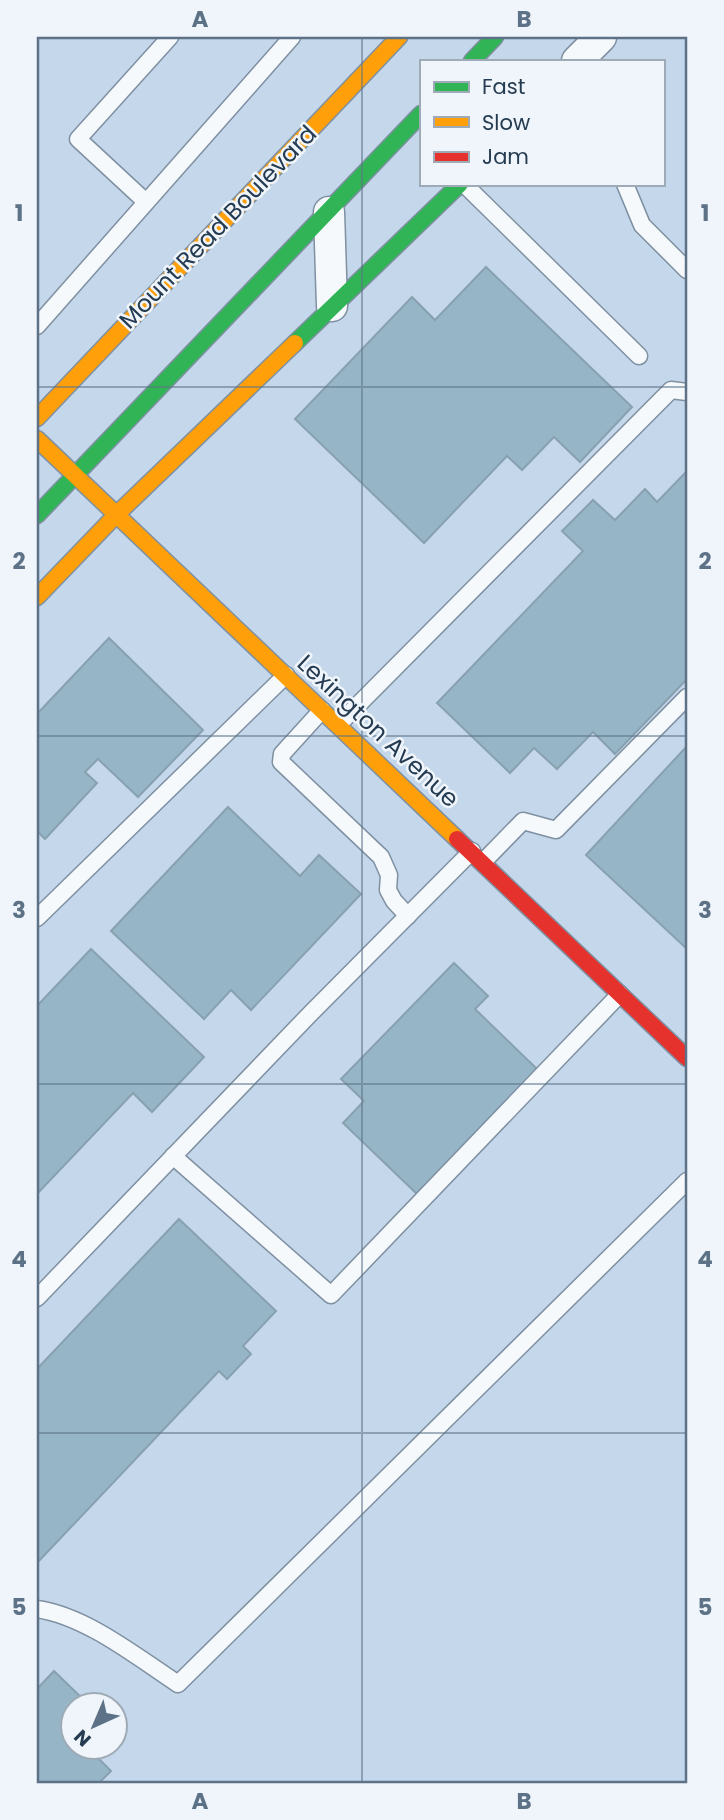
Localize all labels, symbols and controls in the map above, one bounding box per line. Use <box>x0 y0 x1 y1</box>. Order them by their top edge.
text: A <box>192 3 209 35</box>
text: B <box>516 3 532 35</box>
legend <box>420 60 664 186</box>
text: Fast <box>482 72 525 101</box>
text: Slow <box>482 108 530 137</box>
street label: Mount Read Boulevard <box>112 118 324 336</box>
text: Jam <box>482 142 529 171</box>
text: 1 <box>15 197 23 229</box>
text: 1 <box>701 197 709 229</box>
text: 2 <box>12 545 26 577</box>
text: 2 <box>698 545 712 577</box>
street label: Lexington Avenue <box>290 647 466 814</box>
text: 3 <box>12 894 26 926</box>
text: 3 <box>698 894 712 926</box>
text: 4 <box>11 1243 27 1275</box>
text: 4 <box>697 1243 713 1275</box>
text: 5 <box>12 1591 26 1623</box>
text: 5 <box>698 1591 712 1623</box>
north arrow <box>60 1690 130 1760</box>
text: N <box>68 1723 97 1753</box>
text: A <box>192 1785 209 1817</box>
text: B <box>516 1785 532 1817</box>

